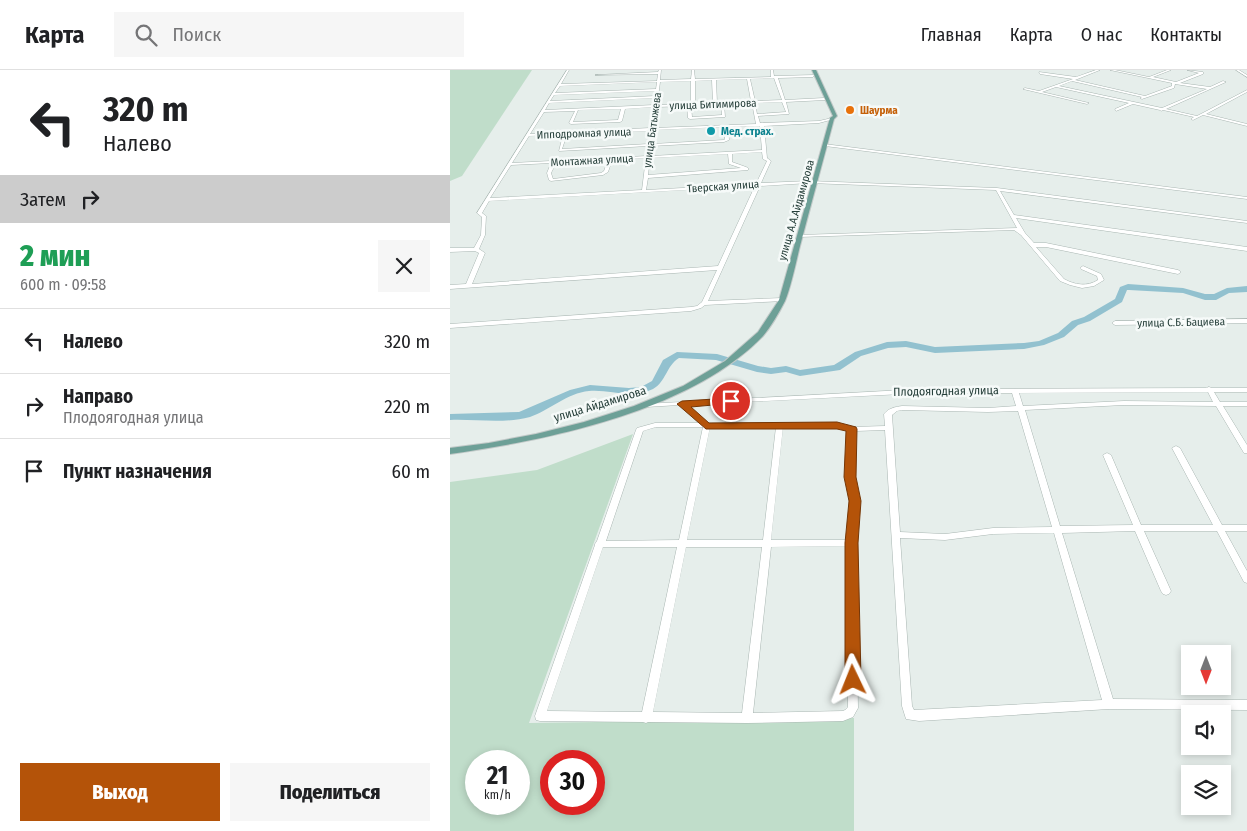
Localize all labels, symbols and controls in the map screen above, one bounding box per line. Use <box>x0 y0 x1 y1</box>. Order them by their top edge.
search box <box>114 12 464 57</box>
text: Карта <box>25 21 84 49</box>
icon: search <box>132 21 160 49</box>
text: Поиск <box>172 23 221 46</box>
text: Главная <box>921 24 982 46</box>
text: Карта <box>1010 24 1053 46</box>
text: О нас <box>1081 24 1122 46</box>
text: Контакты <box>1150 24 1222 46</box>
text: 320 m <box>103 88 189 130</box>
icon: left <box>20 90 85 155</box>
street label: улица Батыжева <box>641 92 664 169</box>
street label: улица Битимирова <box>669 96 757 113</box>
marker: Шаурма <box>844 104 856 116</box>
place label: Шаурма <box>860 104 898 117</box>
street label: Ипподромная улица <box>536 125 632 142</box>
marker: Мед. страх. <box>705 125 717 137</box>
place label: Мед. страх. <box>721 125 774 138</box>
text: Налево <box>103 130 172 157</box>
street label: Монтажная улица <box>550 152 634 169</box>
street label: улица А.А.Айдамирова <box>776 158 817 262</box>
street label: Тверская улица <box>687 177 760 196</box>
icon: right <box>76 185 104 213</box>
text: Затем <box>20 188 66 211</box>
text: 2 мин <box>20 238 90 274</box>
button: close <box>378 240 430 292</box>
text: 600 m · 09:58 <box>20 275 106 294</box>
street label: улица С.Б. Бациева <box>1137 315 1225 330</box>
icon: left <box>20 327 48 355</box>
text: Налево <box>63 330 123 353</box>
text: 320 m <box>384 330 430 353</box>
pin <box>710 380 752 422</box>
street label: улица Айдамирова <box>552 383 648 425</box>
street label: Плодоягодная улица <box>893 383 999 399</box>
text: Направо <box>63 385 133 408</box>
icon: arrive <box>717 387 745 415</box>
icon: right <box>20 392 48 420</box>
text: 220 m <box>384 395 430 418</box>
text: Плодоягодная улица <box>63 408 204 427</box>
icon: arrive <box>20 457 48 485</box>
text: Пункт назначения <box>63 460 212 483</box>
text: 60 m <box>392 460 430 483</box>
north arrow <box>1181 645 1231 695</box>
map controls <box>1181 645 1231 815</box>
position arrow <box>826 653 878 705</box>
button: sound <box>1181 705 1231 755</box>
speed limit sign: 30 <box>540 750 605 815</box>
text: 21 <box>487 761 508 791</box>
button: Выход <box>20 763 220 821</box>
button: Поделиться <box>230 763 430 821</box>
button: layers <box>1181 765 1231 815</box>
text: km/h <box>484 788 511 802</box>

